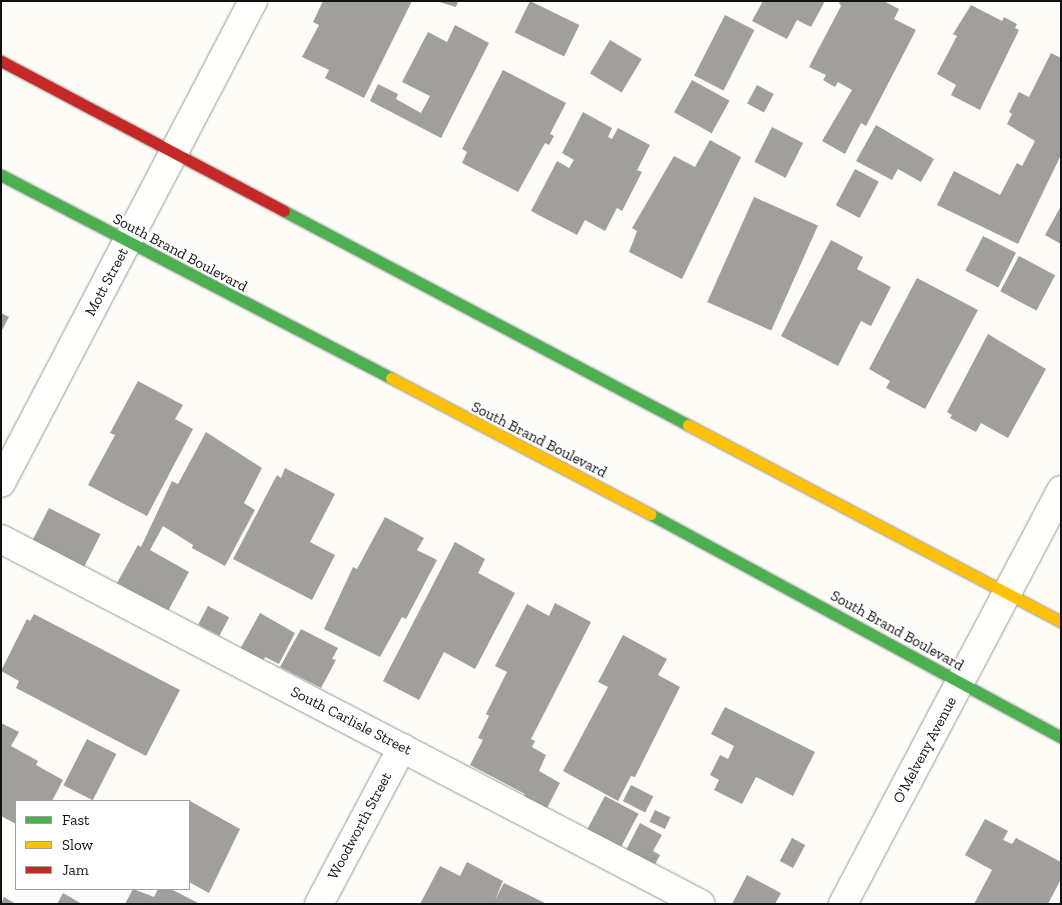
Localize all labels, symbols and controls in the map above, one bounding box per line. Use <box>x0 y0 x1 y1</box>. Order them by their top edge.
street label: South Brand Boulevard <box>110 210 250 296</box>
street label: Mott Street <box>82 245 132 319</box>
street label: South Brand Boulevard <box>468 398 610 482</box>
street label: South Brand Boulevard <box>827 587 967 675</box>
street label: South Carlisle Street <box>288 683 414 759</box>
street label: O'Melveny Avenue <box>889 693 961 807</box>
street label: Woodworth Street <box>324 769 396 883</box>
legend <box>15 800 190 890</box>
text: Fast <box>62 811 90 829</box>
text: Slow <box>62 836 93 854</box>
text: Jam <box>62 861 89 879</box>

